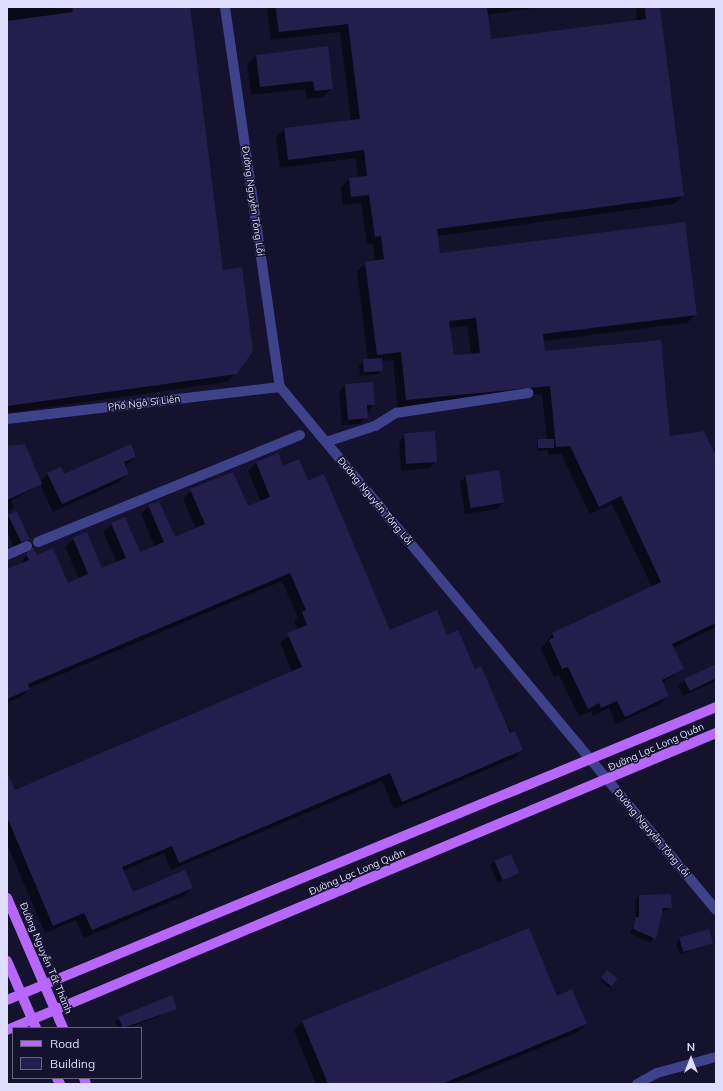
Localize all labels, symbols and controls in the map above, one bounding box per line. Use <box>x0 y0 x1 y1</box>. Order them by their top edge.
street label: Đường Nguyễn Tông Lỗi <box>239 145 267 257</box>
street label: Phố Ngô Sĩ Liên <box>107 393 181 413</box>
street label: Đường Nguyễn Tông Lỗi <box>335 455 415 547</box>
street label: Đường Lạc Long Quân <box>606 720 706 774</box>
street label: Đường Nguyễn Tông Lỗi <box>612 787 692 879</box>
street label: Đường Lạc Long Quân <box>307 846 407 898</box>
street label: Đường Nguyễn Tất Thành <box>17 901 75 1015</box>
legend <box>12 1027 142 1079</box>
text: Road <box>50 1036 79 1051</box>
north arrow <box>671 1039 711 1079</box>
text: N <box>687 1040 695 1054</box>
text: Building <box>50 1056 95 1071</box>

